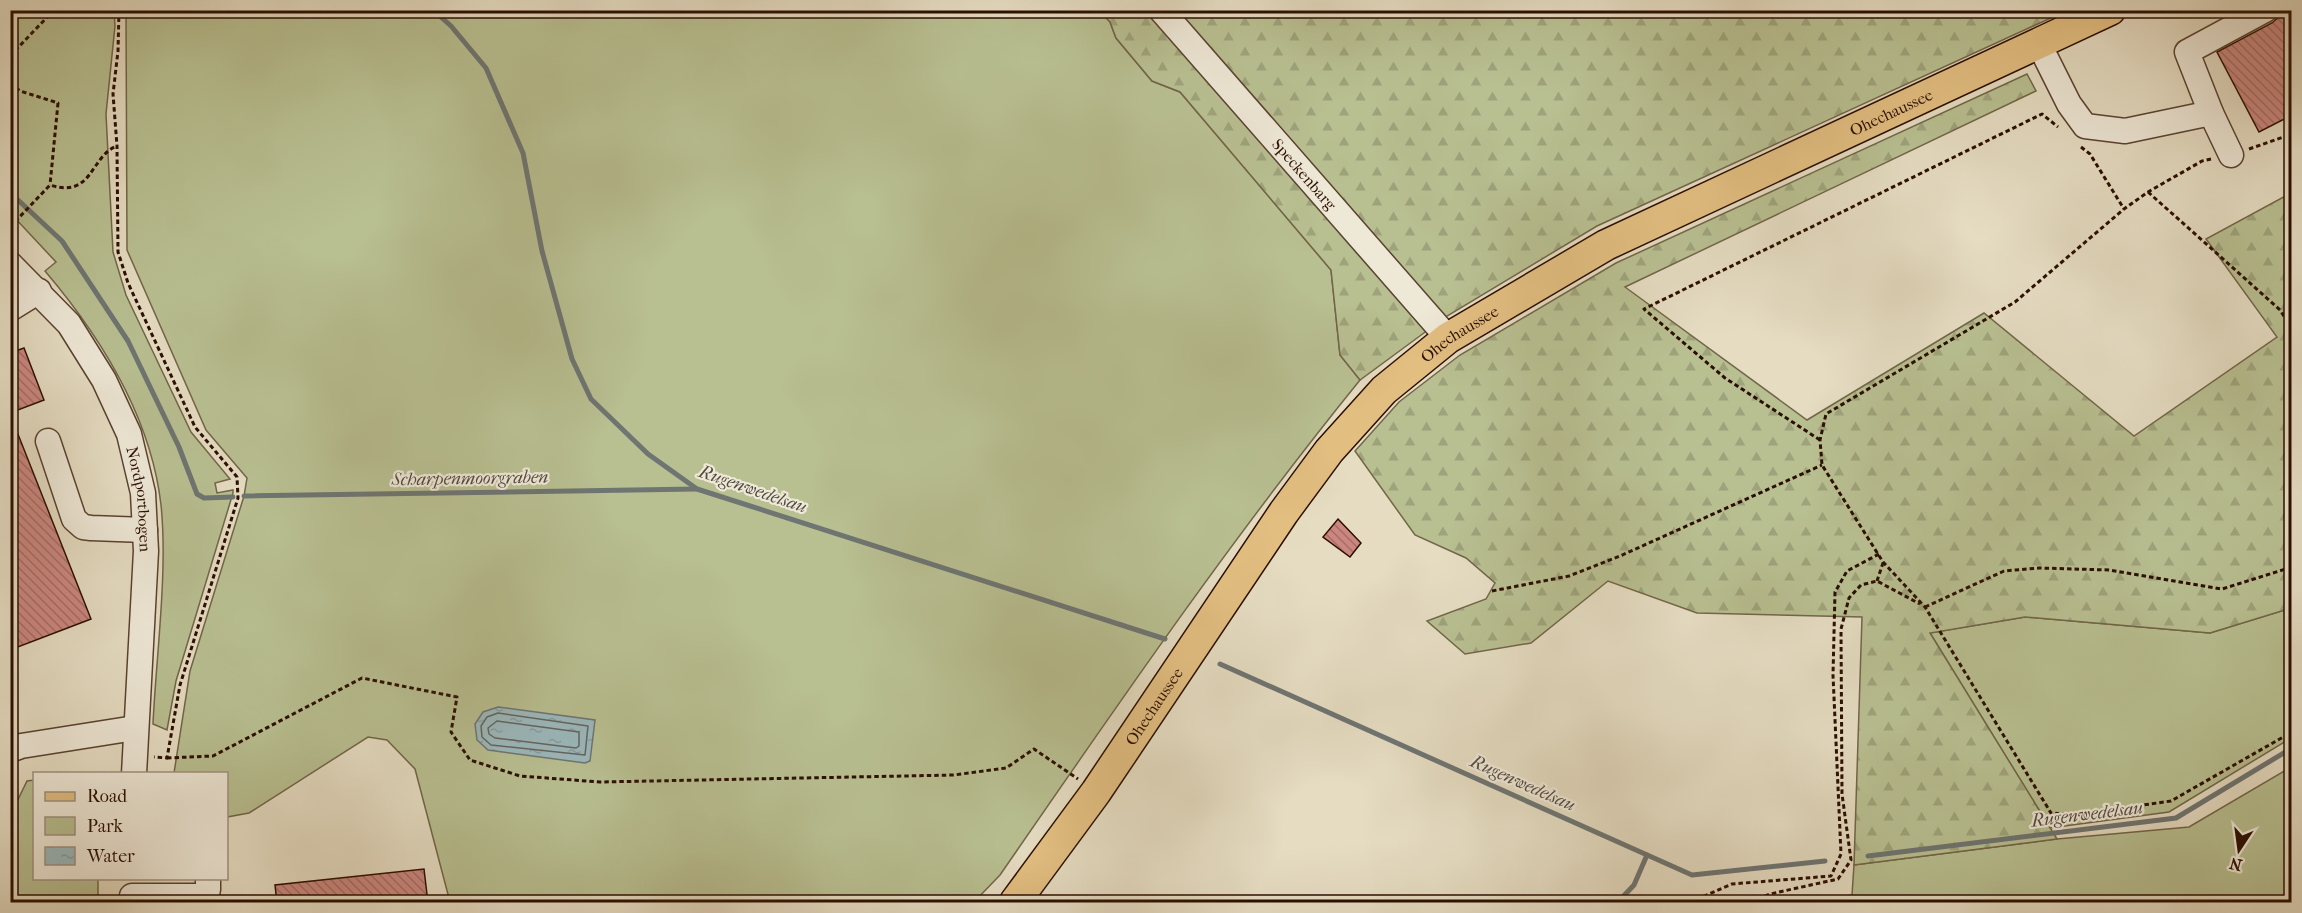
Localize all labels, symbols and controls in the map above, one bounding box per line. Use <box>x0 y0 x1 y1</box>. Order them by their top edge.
street label: Ohechaussee <box>1847 85 1936 140</box>
street label: Speckenbarg <box>1268 135 1341 214</box>
street label: Ohechaussee <box>1417 302 1502 367</box>
street label: Nordportbogen <box>122 444 155 553</box>
water label: Rugenwedelsau <box>695 461 810 518</box>
water label: Scharpenmoorgraben <box>391 467 548 490</box>
street label: Ohechaussee <box>1121 664 1187 749</box>
water label: Rugenwedelsau <box>1466 751 1579 816</box>
legend <box>33 772 228 880</box>
text: Road <box>87 786 127 807</box>
water label: Rugenwedelsau <box>2029 797 2144 832</box>
text: Park <box>87 816 124 837</box>
north arrow <box>2209 820 2269 880</box>
text: Water <box>86 846 135 867</box>
text: N <box>2227 853 2244 875</box>

